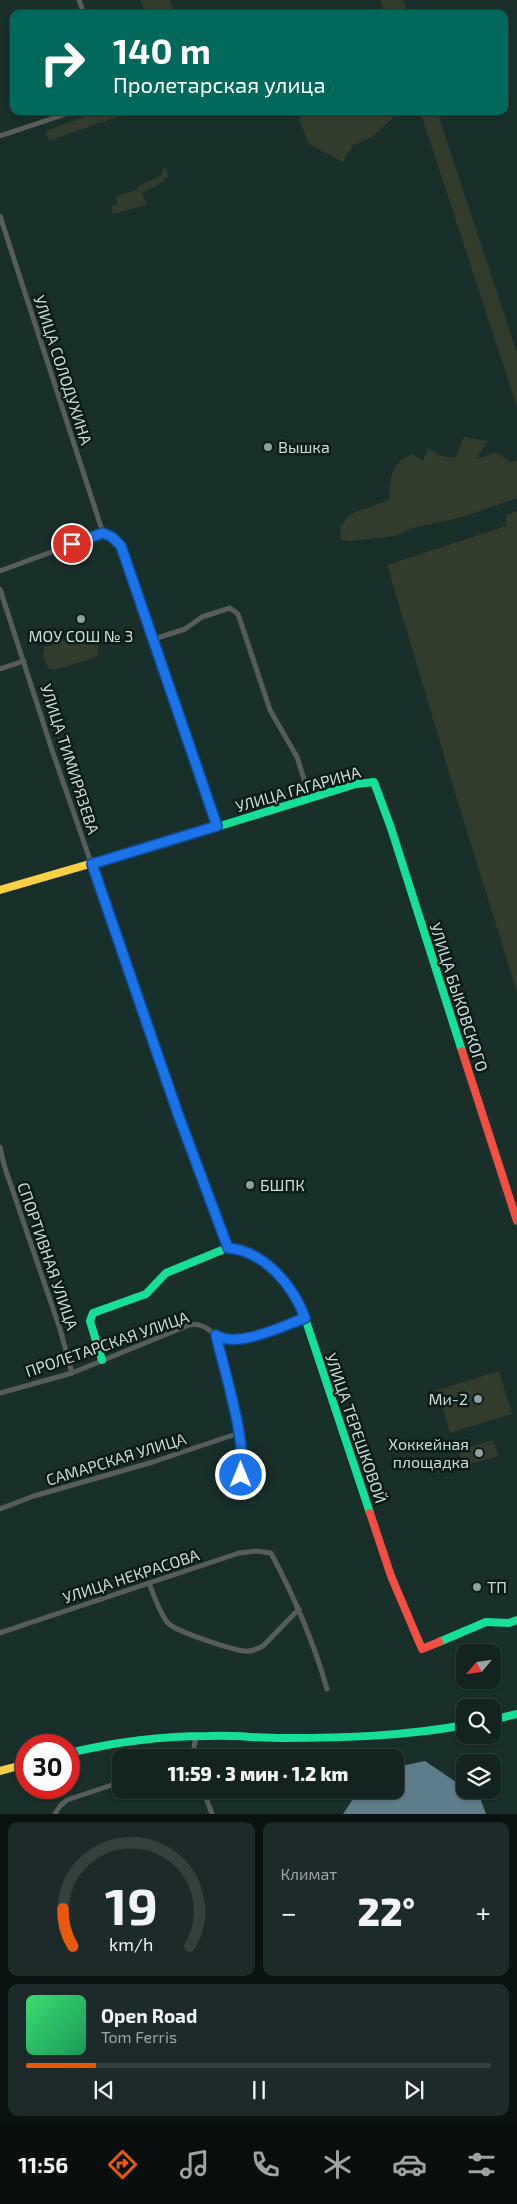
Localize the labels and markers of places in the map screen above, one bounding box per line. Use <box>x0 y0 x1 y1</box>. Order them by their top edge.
place label: Вышка <box>278 437 330 456</box>
marker: Вышка <box>262 441 274 453</box>
pin <box>51 523 93 565</box>
marker: МОУ СОШ № 3 <box>75 613 87 625</box>
place label: МОУ СОШ № 3 <box>29 626 133 645</box>
place label: БШПК <box>260 1175 305 1194</box>
marker: БШПК <box>244 1179 256 1191</box>
place label: Ми-2 <box>428 1389 468 1408</box>
marker: Ми-2 <box>472 1393 484 1405</box>
place label: Хоккейная площадка <box>388 1434 469 1471</box>
marker: Хоккейная площадка <box>473 1447 485 1459</box>
place label: ТП <box>487 1577 507 1596</box>
marker: ТП <box>471 1581 483 1593</box>

